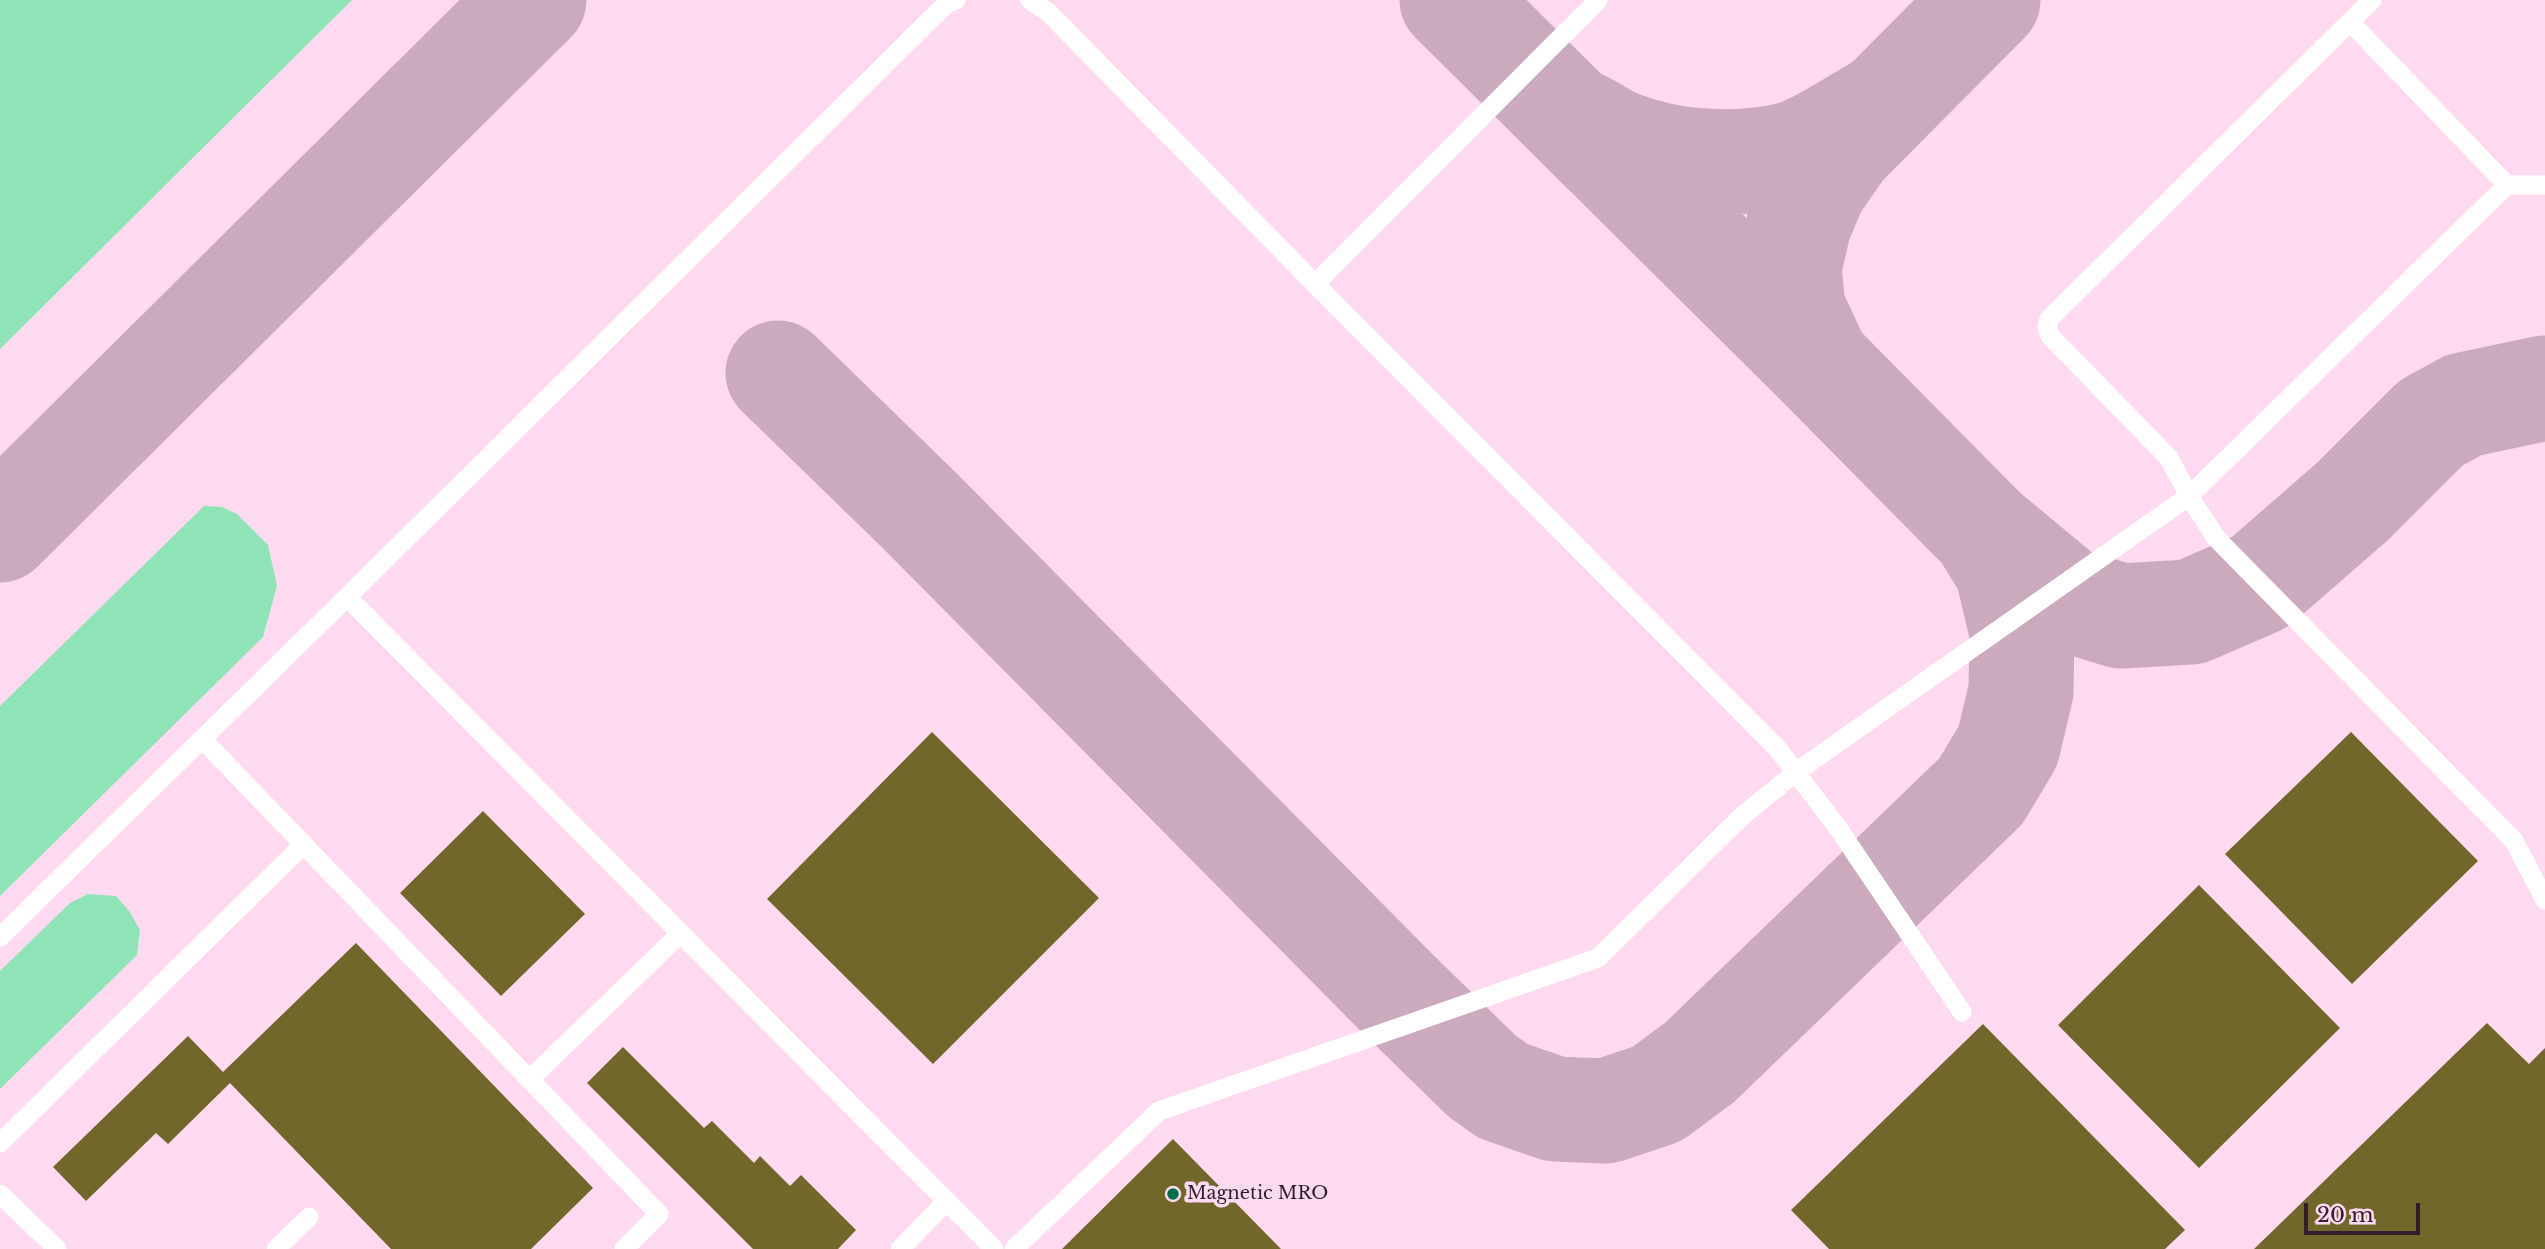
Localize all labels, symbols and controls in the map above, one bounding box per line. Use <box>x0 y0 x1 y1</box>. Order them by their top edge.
place label: Magnetic MRO <box>1187 1183 1328 1205</box>
marker: Magnetic MRO <box>1165 1186 1181 1202</box>
scale bar <box>2307 1190 2422 1234</box>
text: 20 m <box>2317 1202 2374 1228</box>

